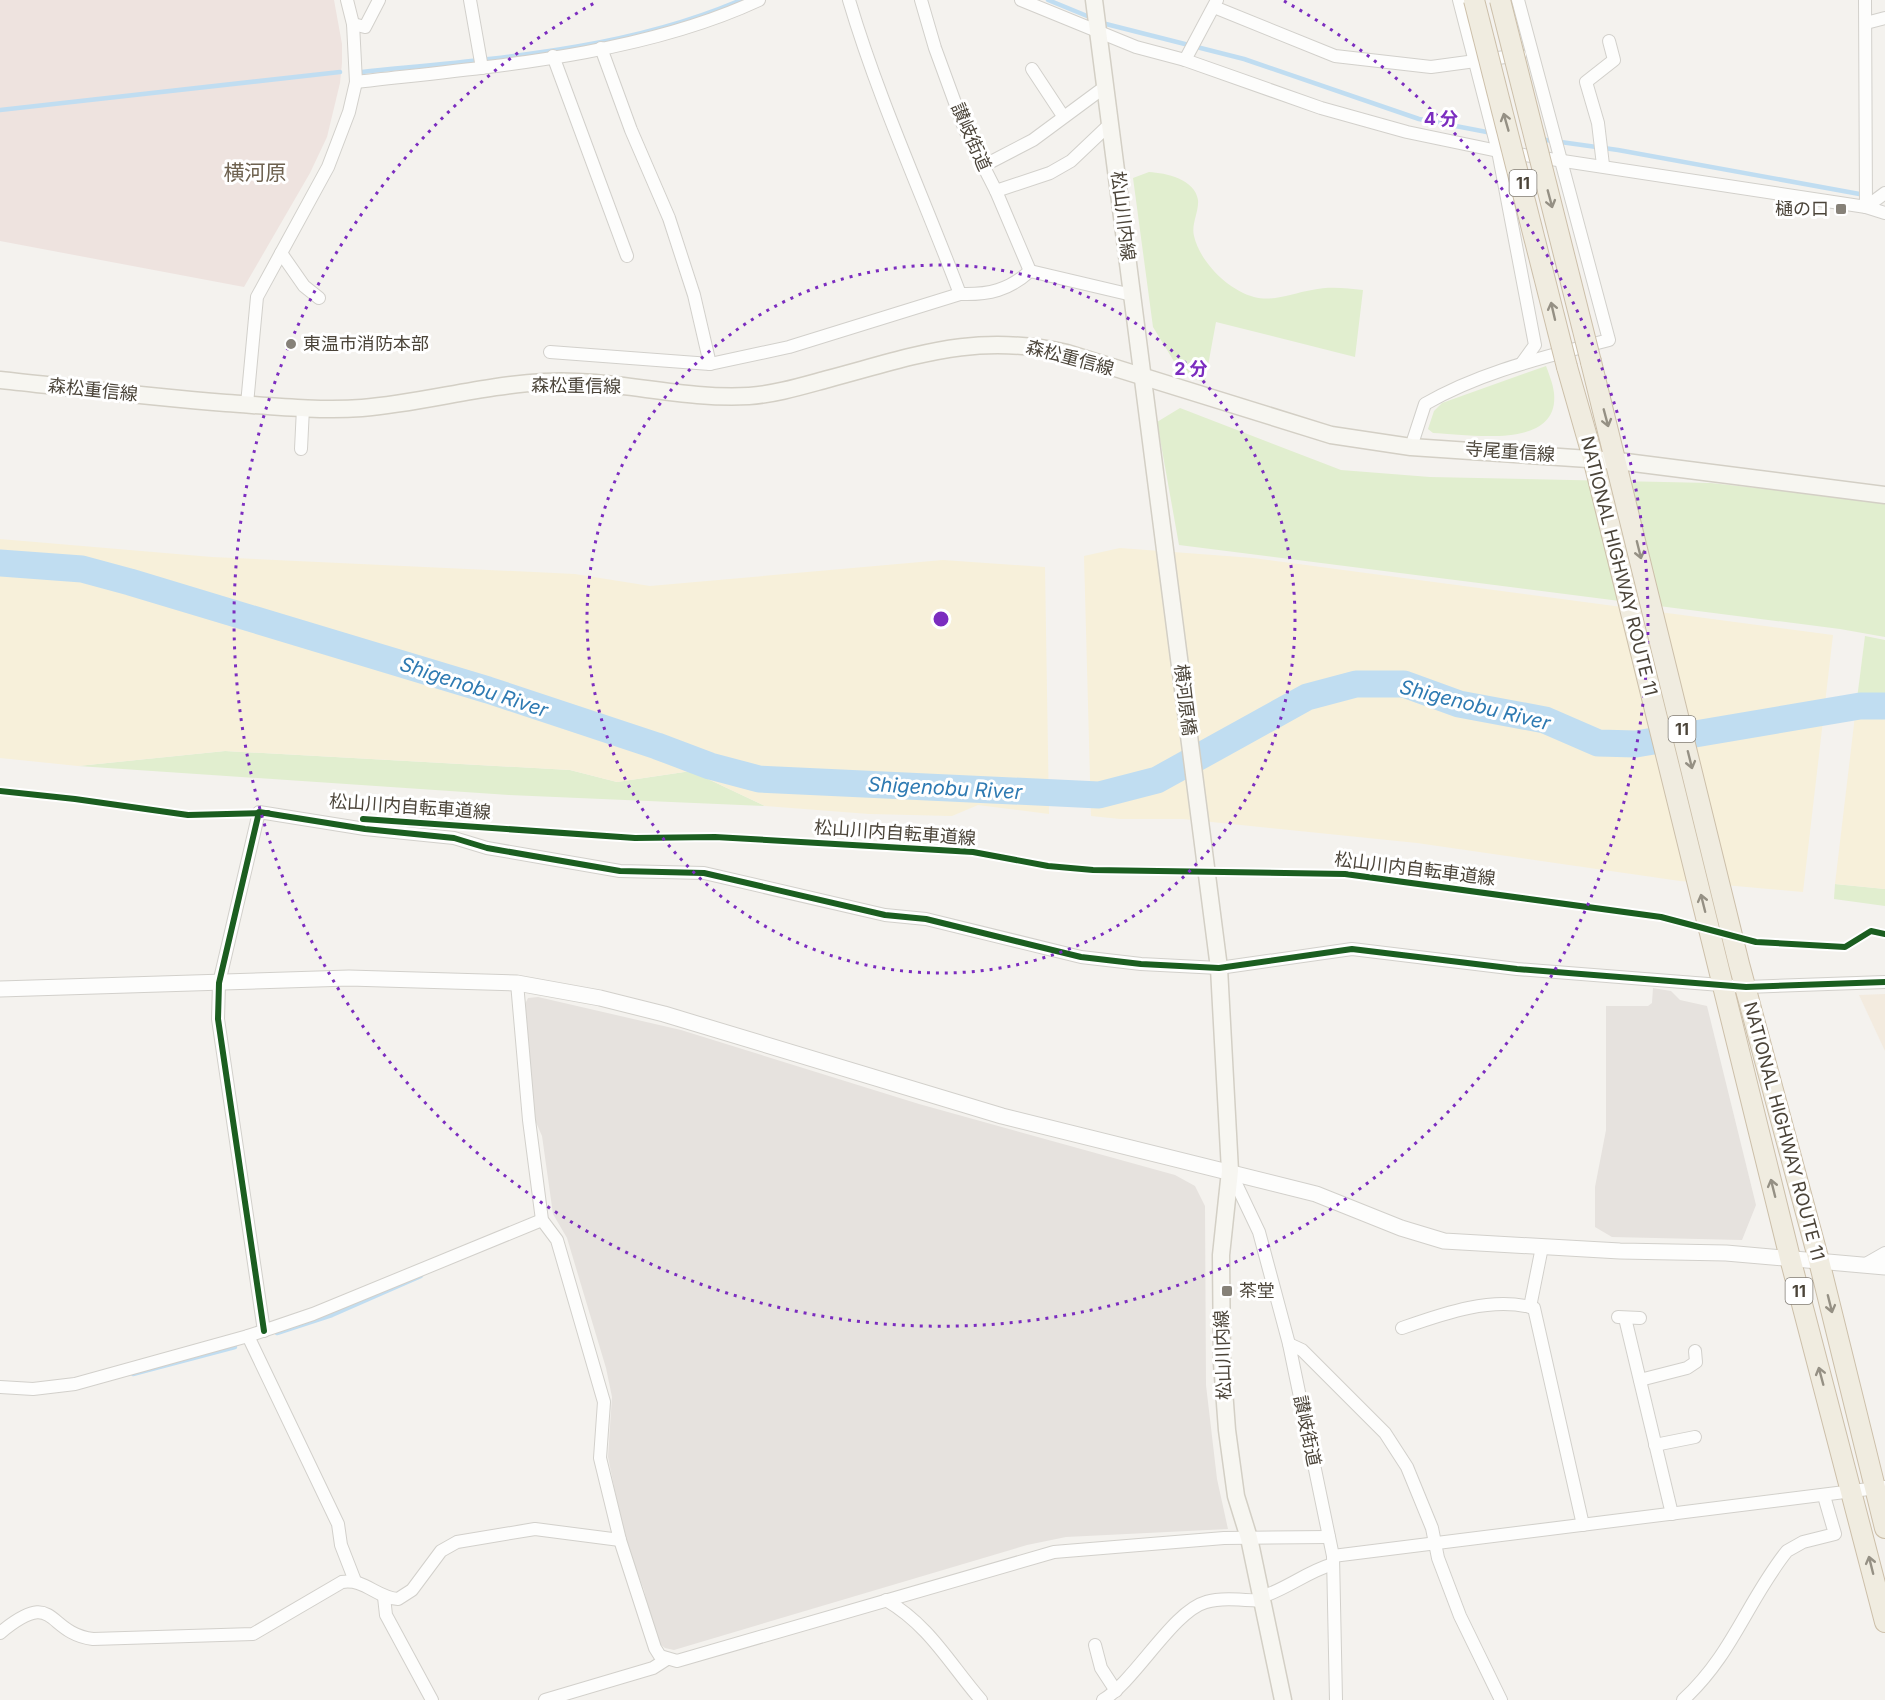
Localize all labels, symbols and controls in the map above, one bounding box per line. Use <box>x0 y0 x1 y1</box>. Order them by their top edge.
street label: 讃岐街道 <box>947 100 996 174</box>
text: 4 分 <box>1424 108 1458 129</box>
one-way arrow <box>1500 112 1511 131</box>
district label: 横河原 <box>224 160 287 185</box>
street label: 松山川内線 <box>1108 170 1139 262</box>
road number: 11 <box>1510 170 1537 196</box>
one-way arrow <box>1545 189 1556 208</box>
place label: 樋の口 <box>1775 198 1829 219</box>
marker: 樋の口 <box>1834 202 1848 216</box>
one-way arrow <box>1546 302 1558 321</box>
place label: 東温市消防本部 <box>303 333 429 354</box>
street label: 森松重信線 <box>1024 336 1116 379</box>
marker: 東温市消防本部 <box>284 337 298 351</box>
text: 2 分 <box>1174 358 1208 379</box>
street label: 森松重信線 <box>47 374 139 405</box>
street label: 森松重信線 <box>531 374 621 397</box>
one-way arrow <box>1601 408 1613 427</box>
street label: NATIONAL HIGHWAY ROUTE 11 <box>1577 434 1662 698</box>
street label: 寺尾重信線 <box>1464 438 1556 465</box>
one-way arrow <box>1633 541 1645 560</box>
centre of rings <box>931 609 951 629</box>
water label: Shigenobu River <box>397 652 552 722</box>
street label: 横河原橋 <box>1171 663 1200 737</box>
water label: Shigenobu River <box>1397 675 1553 735</box>
road number: 11 <box>1668 716 1696 742</box>
one-way arrow <box>1684 751 1696 770</box>
water label: Shigenobu River <box>867 772 1023 804</box>
street label: 松山川内自転車道線 <box>328 790 492 823</box>
street label: 松山川内自転車道線 <box>813 816 977 849</box>
street label: 松山川内自転車道線 <box>1333 848 1497 889</box>
one-way arrow <box>1697 894 1709 913</box>
street label: NATIONAL HIGHWAY ROUTE 11 <box>1740 999 1829 1262</box>
one-way arrow <box>1767 1178 1779 1197</box>
road number: 11 <box>1786 1278 1812 1304</box>
place label: 茶堂 <box>1239 1280 1275 1301</box>
marker: 茶堂 <box>1220 1284 1234 1298</box>
one-way arrow <box>1825 1295 1836 1314</box>
street label: 松山川内線 <box>1210 1310 1235 1400</box>
one-way arrow <box>1815 1367 1827 1386</box>
street label: 讃岐街道 <box>1290 1393 1325 1468</box>
one-way arrow <box>1864 1556 1876 1575</box>

